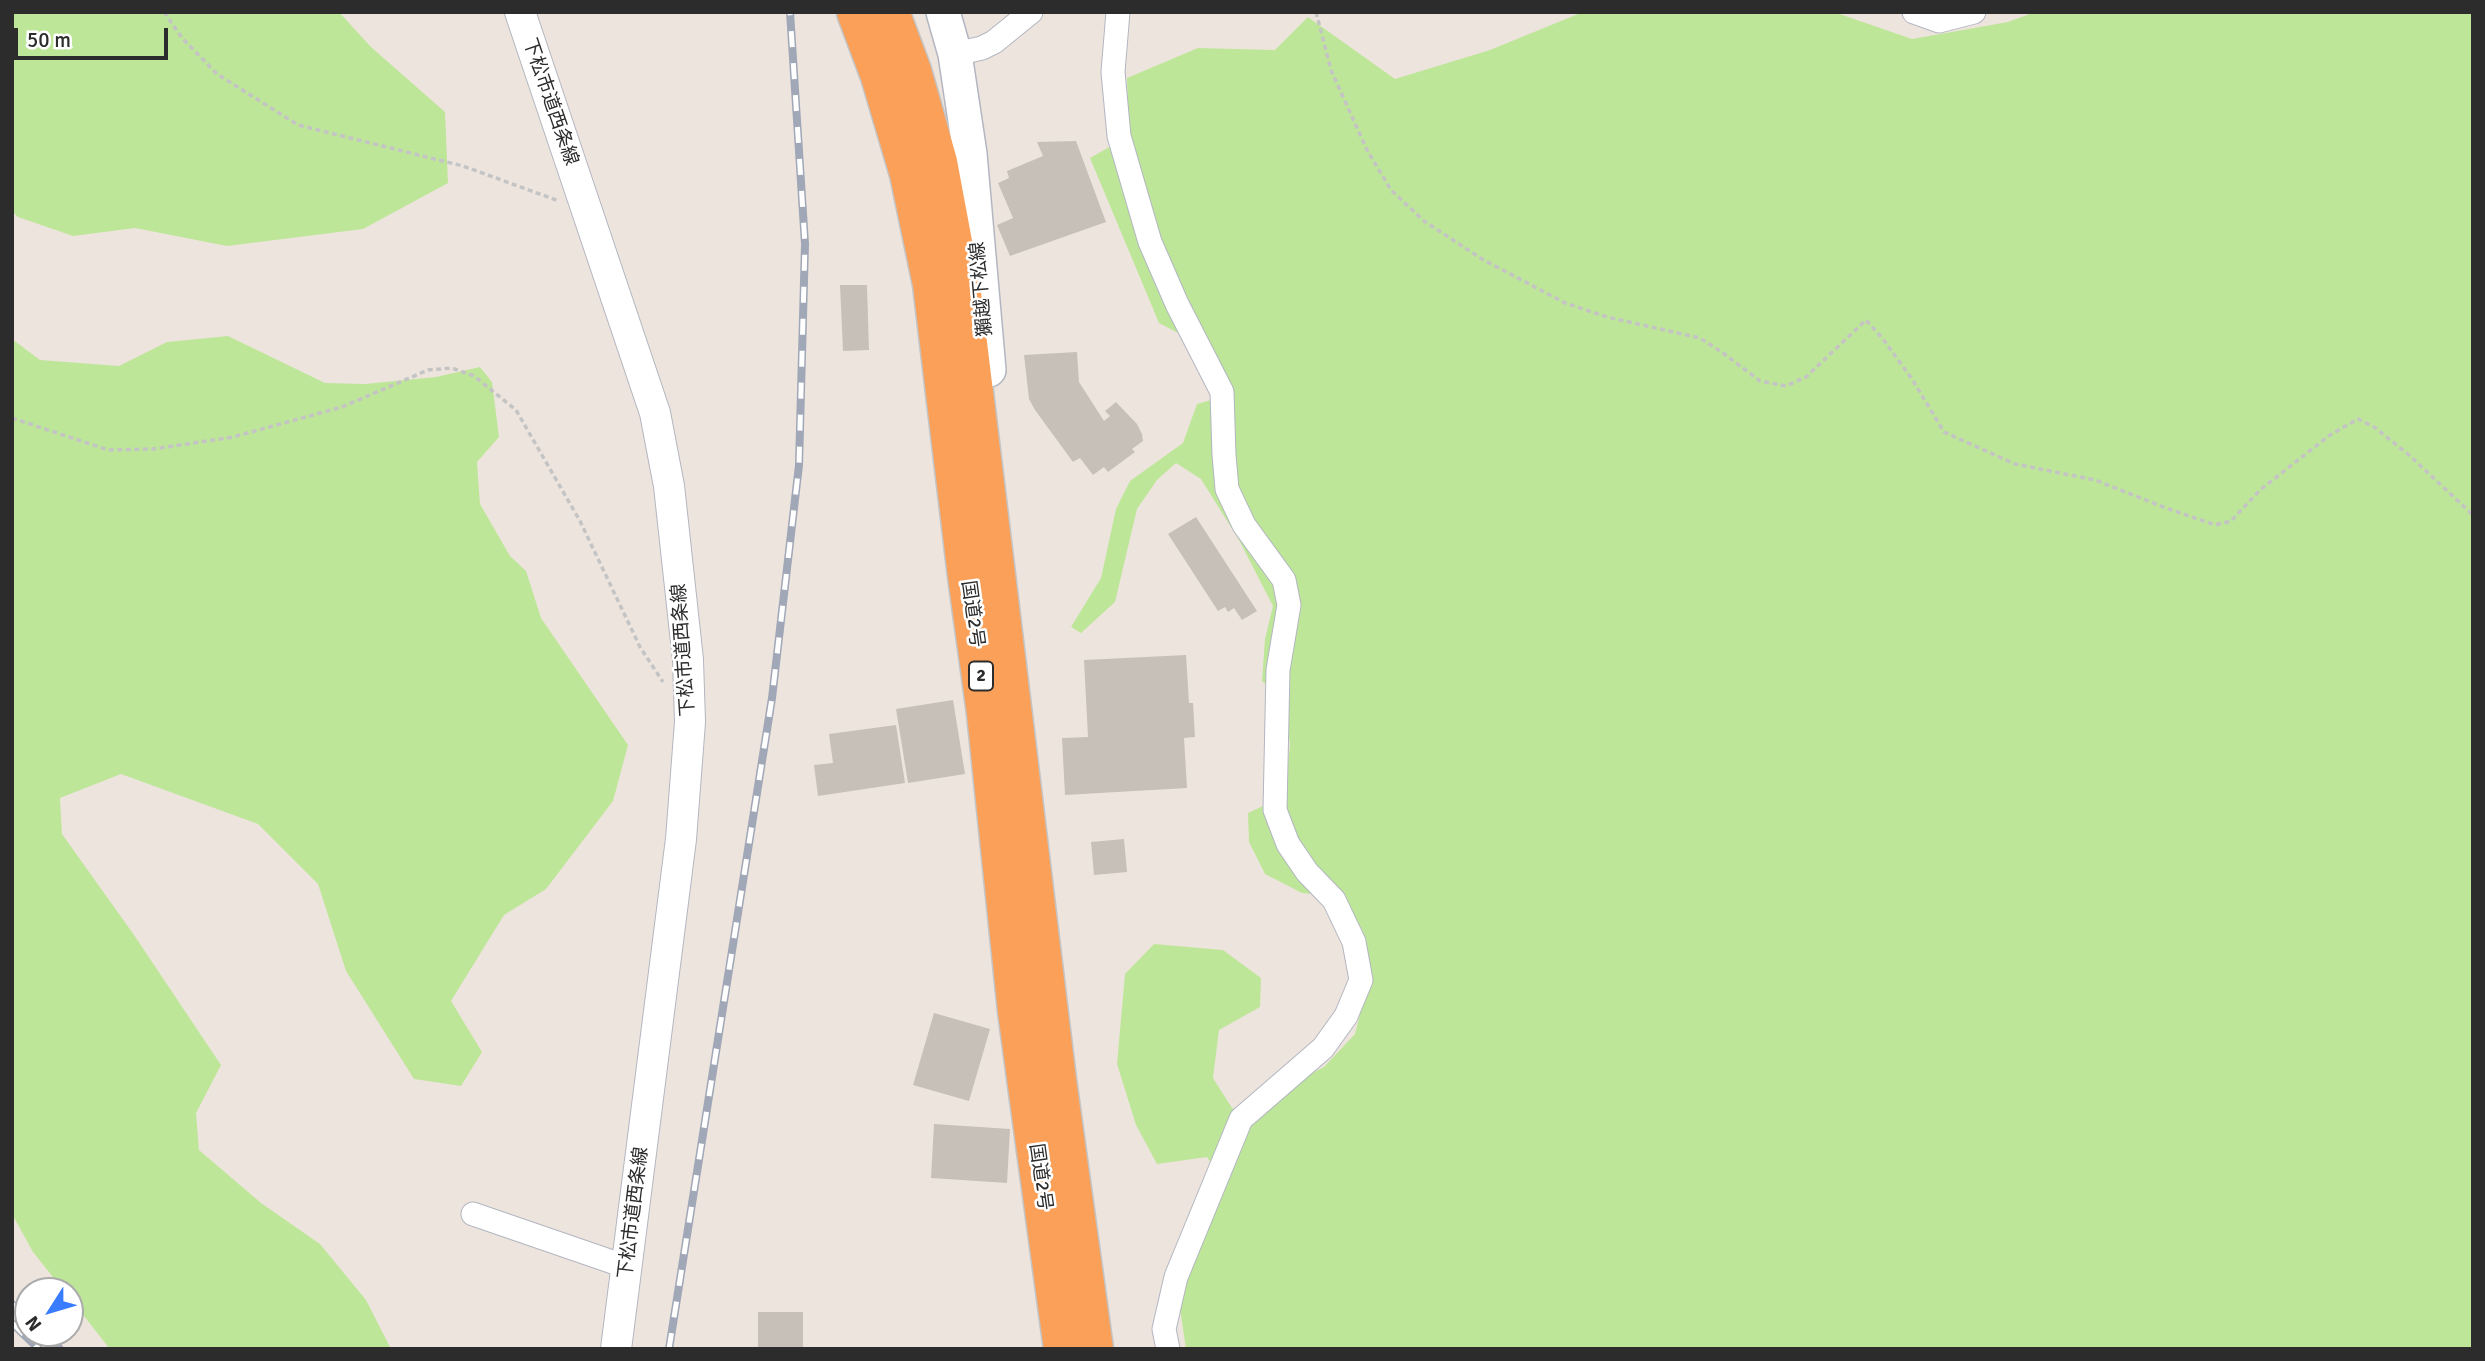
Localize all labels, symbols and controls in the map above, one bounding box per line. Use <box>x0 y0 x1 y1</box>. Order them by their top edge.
scale bar <box>18 14 172 58</box>
text: 50 m <box>27 27 71 53</box>
street label: 下松市道西条線 <box>518 35 582 169</box>
street label: 獺越下松線 <box>967 241 997 337</box>
street label: 国道2号 <box>956 579 988 649</box>
street label: 下松市道西条線 <box>668 583 700 717</box>
road number: 2 <box>969 662 993 690</box>
street label: 国道2号 <box>1024 1142 1056 1212</box>
street label: 下松市道西条線 <box>615 1146 653 1280</box>
north arrow <box>14 1277 84 1347</box>
text: N <box>20 1311 47 1336</box>

